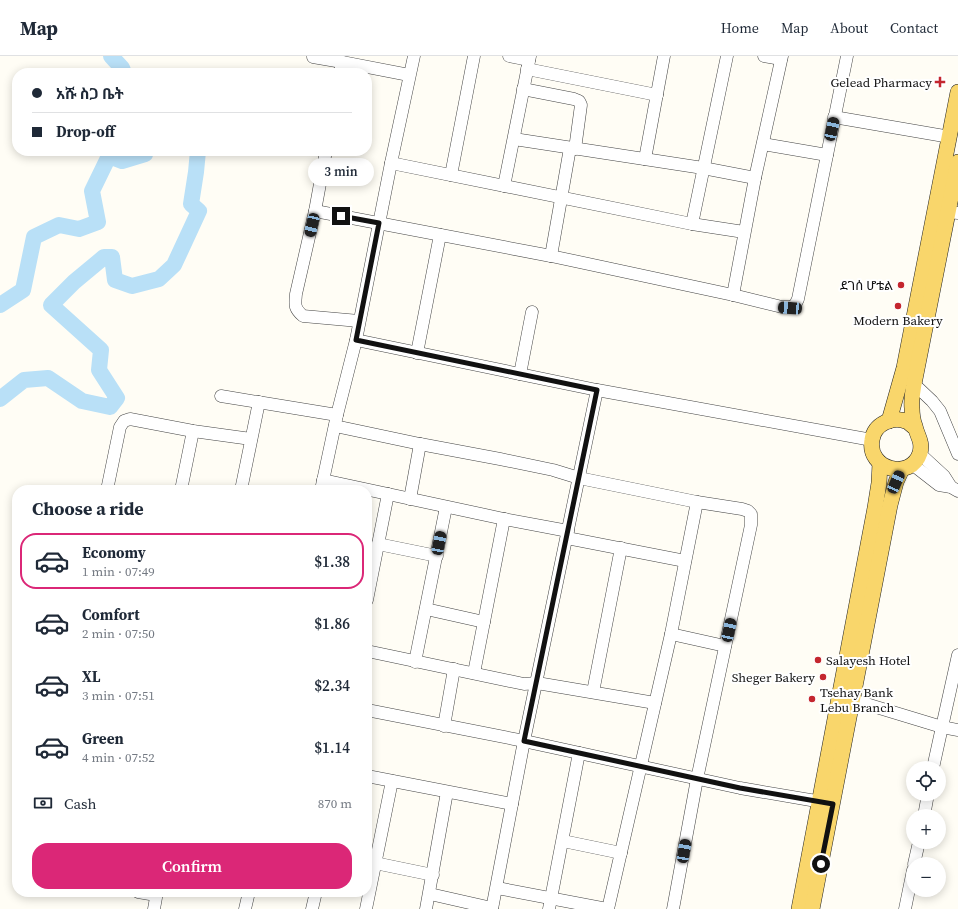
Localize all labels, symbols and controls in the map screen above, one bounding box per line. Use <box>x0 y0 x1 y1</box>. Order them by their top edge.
text: Map <box>20 15 58 41</box>
text: Home <box>721 18 759 38</box>
text: Map <box>781 18 808 38</box>
text: About <box>830 18 868 38</box>
text: Contact <box>890 18 938 38</box>
place label: Gelead Pharmacy <box>830 74 932 91</box>
marker: Gelead Pharmacy <box>935 77 945 87</box>
text: አሹ ስጋ ቤት <box>56 83 124 104</box>
car <box>824 116 840 142</box>
text: Drop-off <box>56 121 115 142</box>
callout: 3 min <box>308 158 374 186</box>
text: 3 min <box>324 163 358 180</box>
route end <box>332 207 350 225</box>
car <box>303 212 321 238</box>
place label: ደገሰ ሆቴል <box>840 277 893 294</box>
marker: ደገሰ ሆቴል <box>896 280 906 290</box>
car <box>778 301 802 315</box>
marker: Modern Bakery <box>893 301 903 311</box>
place label: Modern Bakery <box>853 312 943 329</box>
car <box>886 469 906 495</box>
text: Choose a ride <box>32 496 144 521</box>
car <box>431 530 447 556</box>
text: Economy <box>82 542 146 563</box>
icon: car <box>34 543 70 579</box>
text: $1.38 <box>314 551 350 572</box>
text: 1 min · 07:49 <box>82 563 155 580</box>
text: Comfort <box>82 604 140 625</box>
icon: car <box>34 605 70 641</box>
text: $1.86 <box>314 613 350 634</box>
car <box>721 617 737 643</box>
text: 2 min · 07:50 <box>82 625 155 642</box>
place label: Salayesh Hotel <box>826 652 911 669</box>
marker: Salayesh Hotel <box>813 655 823 665</box>
text: XL <box>82 666 101 687</box>
icon: car <box>34 667 70 703</box>
place label: Sheger Bakery <box>732 669 815 686</box>
marker: Sheger Bakery <box>818 672 828 682</box>
text: $2.34 <box>314 675 350 696</box>
place label: Tsehay Bank Lebu Branch <box>820 684 894 716</box>
text: 3 min · 07:51 <box>82 687 155 704</box>
marker: Tsehay Bank Lebu Branch <box>807 694 817 704</box>
text: Green <box>82 728 124 749</box>
icon: car <box>34 729 70 765</box>
text: $1.14 <box>314 737 350 758</box>
text: 4 min · 07:52 <box>82 749 155 766</box>
map controls <box>906 761 946 897</box>
button: locate <box>906 761 946 801</box>
icon: cash <box>32 792 54 814</box>
text: Cash <box>64 793 96 814</box>
text: 870 m <box>318 795 352 812</box>
button: + <box>906 809 946 849</box>
car <box>676 838 692 864</box>
button: Confirm <box>32 843 352 889</box>
route start <box>812 855 830 873</box>
button: − <box>906 857 946 897</box>

